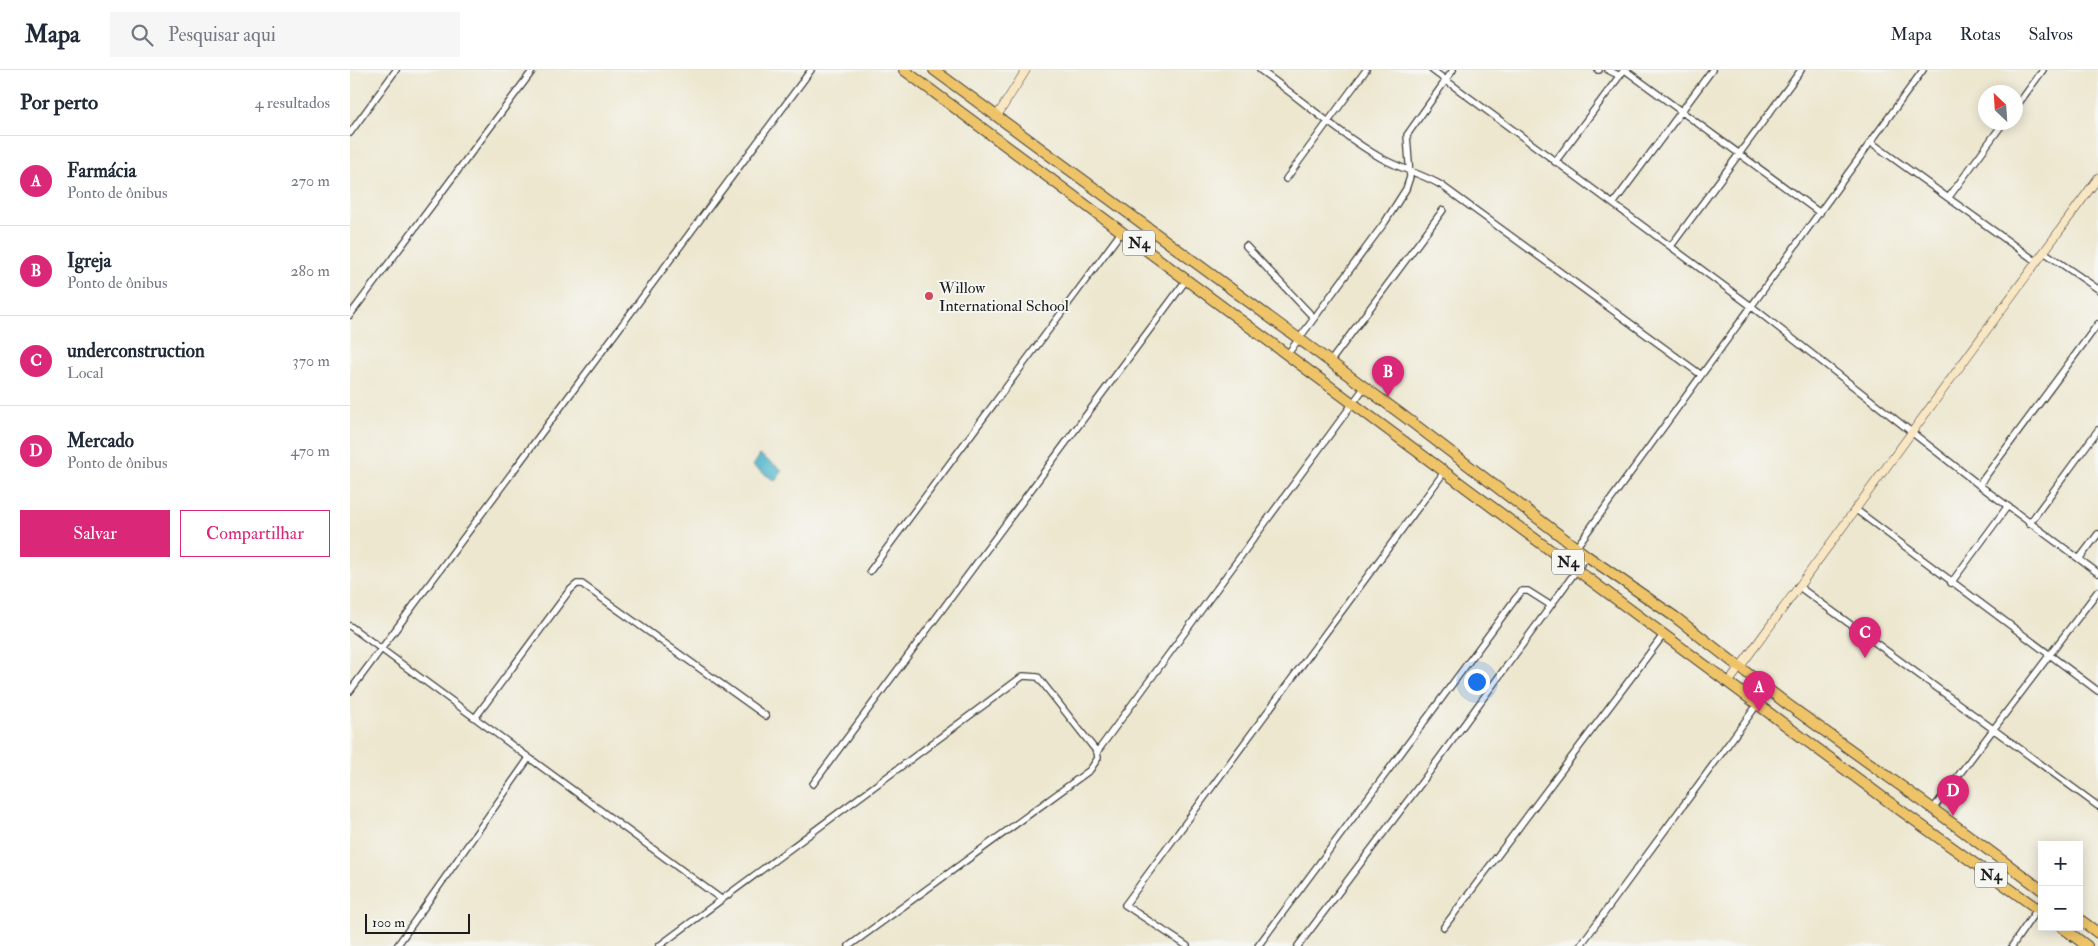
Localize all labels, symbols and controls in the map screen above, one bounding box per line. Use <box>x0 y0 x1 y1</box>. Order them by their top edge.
search box <box>110 12 460 57</box>
text: Mapa <box>25 19 80 50</box>
icon: search <box>128 21 156 49</box>
text: Pesquisar aqui <box>168 23 276 47</box>
text: Mapa <box>1891 23 1932 46</box>
text: Rotas <box>1960 23 2001 46</box>
text: Salvos <box>2029 23 2073 46</box>
north arrow <box>1978 85 2023 130</box>
text: Por perto <box>20 89 98 116</box>
text: 4 resultados <box>255 93 330 113</box>
text: Farmácia <box>67 159 136 183</box>
text: A <box>31 171 41 191</box>
text: 270 m <box>291 171 330 191</box>
text: Ponto de ônibus <box>67 183 168 203</box>
road number: N4 <box>1123 230 1155 256</box>
text: Igreja <box>67 249 111 273</box>
text: B <box>31 261 41 281</box>
text: 280 m <box>290 261 330 281</box>
text: Ponto de ônibus <box>67 273 168 293</box>
place label: Willow International School <box>938 278 1069 316</box>
marker: Willow International School <box>923 290 935 302</box>
text: underconstruction <box>67 339 205 363</box>
text: C <box>30 351 42 371</box>
text: 370 m <box>293 351 330 371</box>
pin: B <box>1372 356 1404 397</box>
text: Local <box>67 363 104 383</box>
text: Mercado <box>67 429 134 453</box>
text: D <box>29 441 43 461</box>
text: 470 m <box>290 441 330 461</box>
text: Ponto de ônibus <box>67 453 168 473</box>
button: Salvar <box>20 510 170 557</box>
button: Compartilhar <box>180 510 330 557</box>
road number: N4 <box>1552 550 1584 574</box>
pin: C <box>1849 617 1881 658</box>
your location <box>1464 669 1490 695</box>
pin: A <box>1743 671 1775 712</box>
pin: D <box>1937 775 1969 816</box>
map controls <box>2038 841 2083 931</box>
button: + <box>2038 841 2083 886</box>
road number: N4 <box>1975 862 2007 888</box>
button: − <box>2038 886 2083 931</box>
scale bar <box>365 911 470 934</box>
text: 100 m <box>372 914 405 931</box>

